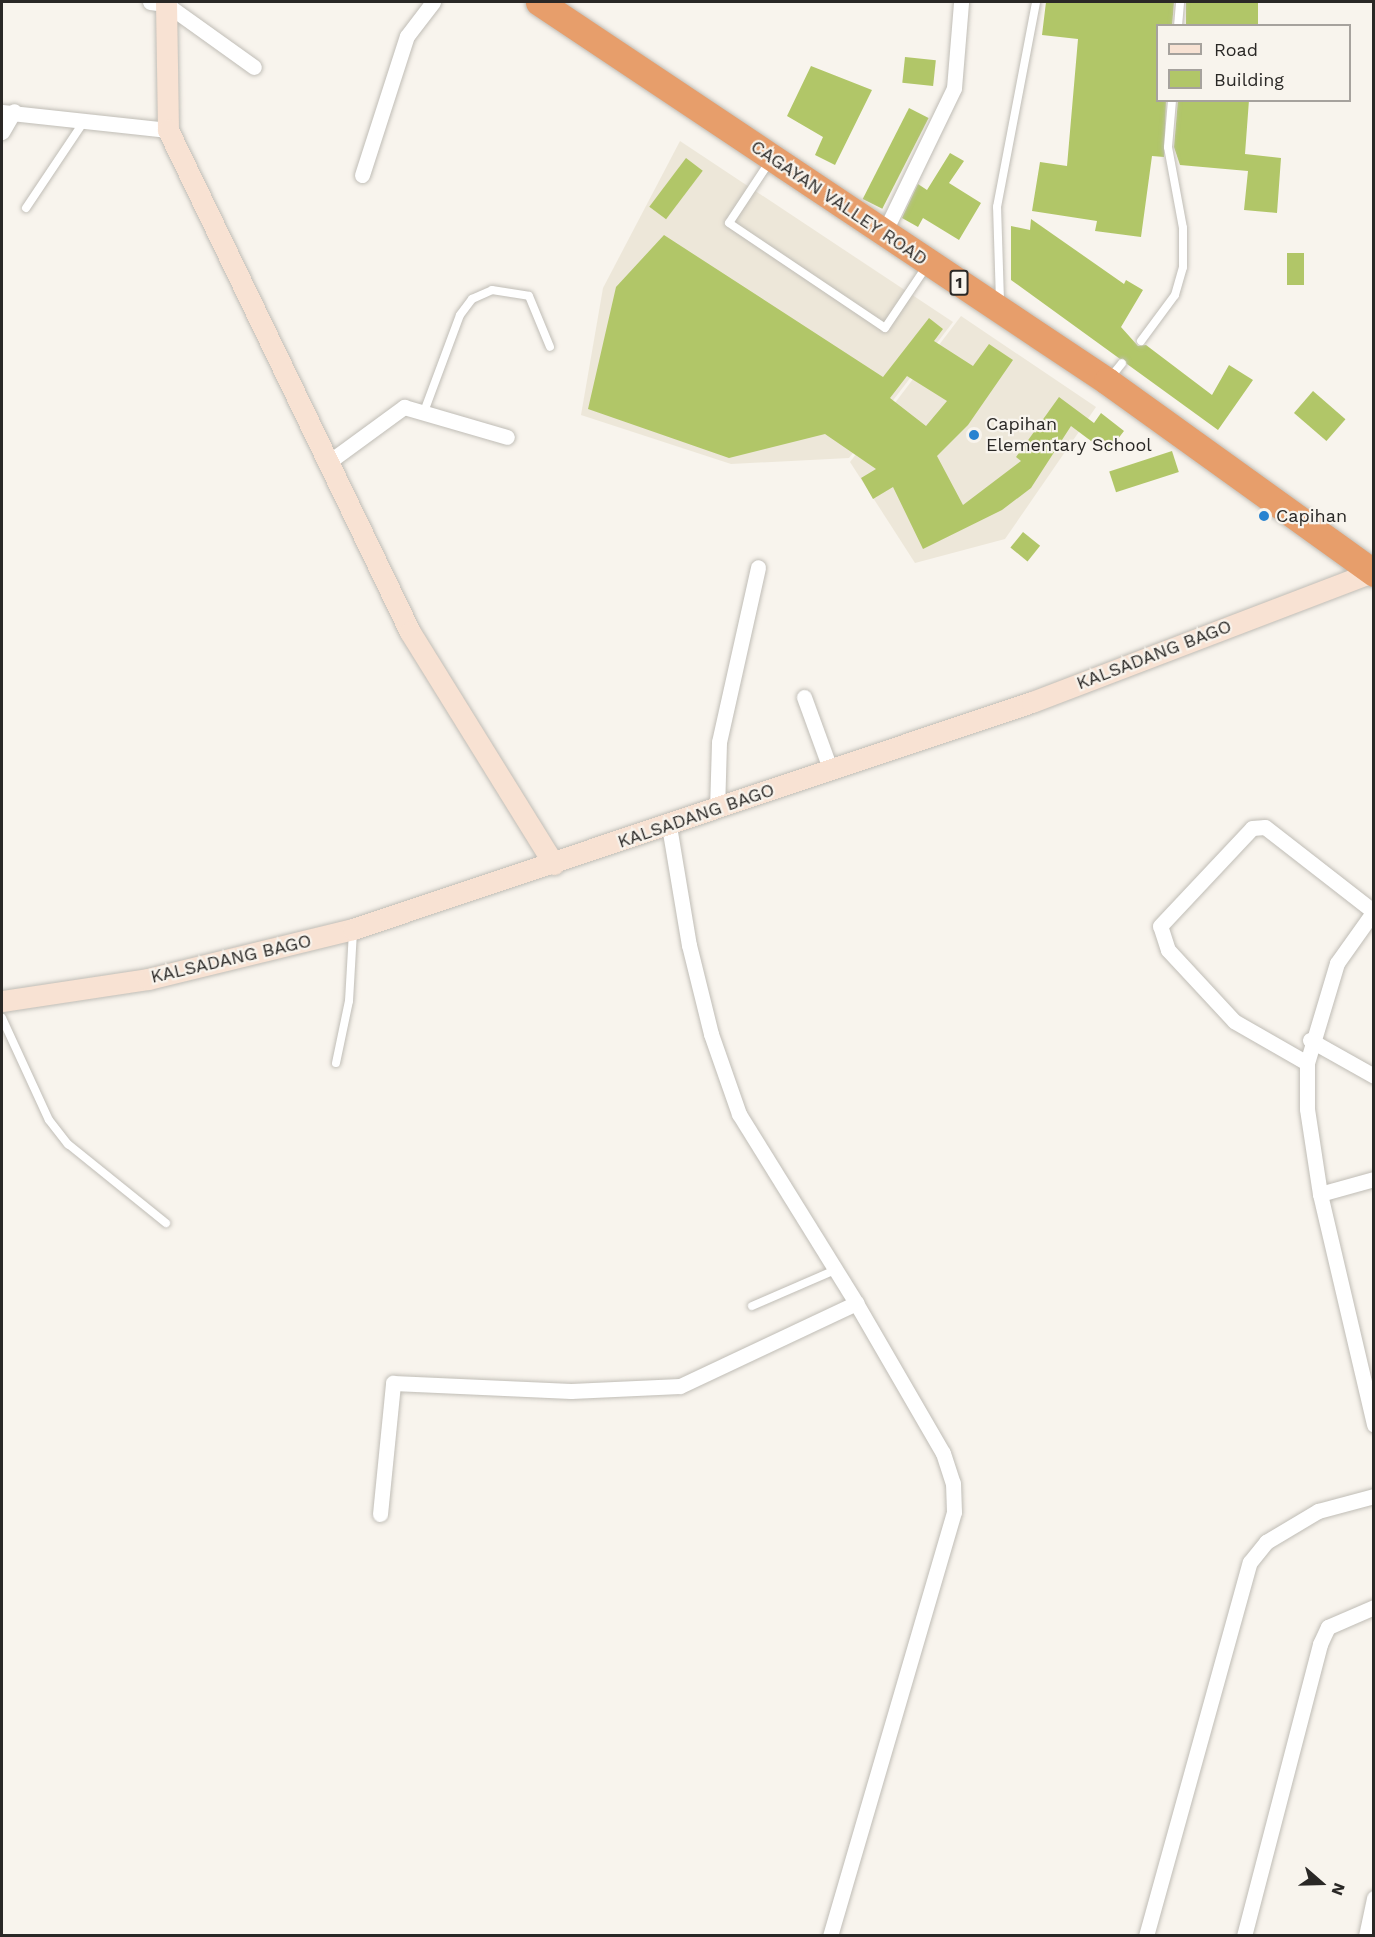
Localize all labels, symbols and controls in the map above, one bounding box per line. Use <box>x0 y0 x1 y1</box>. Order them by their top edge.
legend <box>1156 24 1351 102</box>
text: Road <box>1214 39 1258 60</box>
text: Building <box>1214 69 1284 90</box>
street label: CAGAYAN VALLEY ROAD <box>746 135 932 271</box>
road number: 1 <box>948 270 970 296</box>
place label: Capihan Elementary School <box>986 414 1152 456</box>
marker: Capihan Elementary School <box>967 428 981 442</box>
place label: Capihan <box>1276 505 1347 527</box>
marker: Capihan <box>1257 509 1271 523</box>
street label: KALSADANG BAGO <box>1074 616 1234 694</box>
street label: KALSADANG BAGO <box>615 779 777 853</box>
street label: KALSADANG BAGO <box>149 930 313 988</box>
north arrow <box>1291 1853 1351 1913</box>
text: N <box>1327 1880 1349 1898</box>

